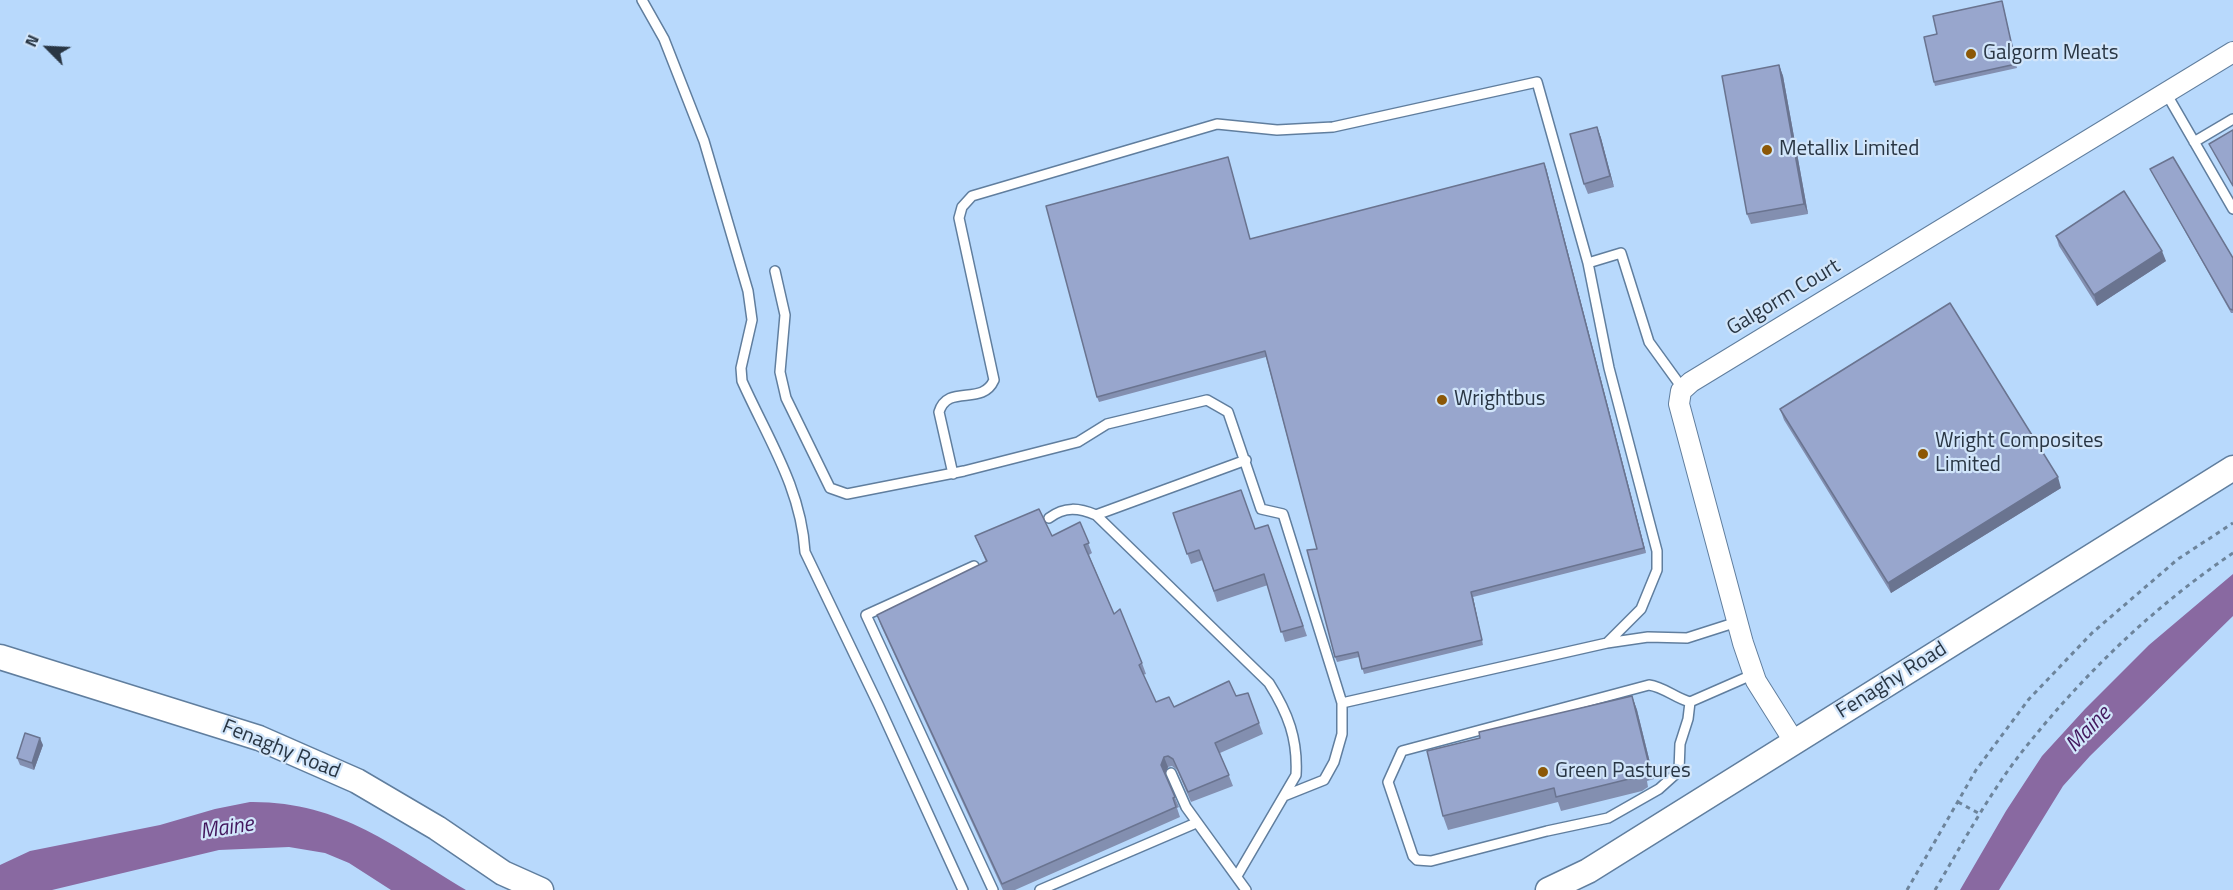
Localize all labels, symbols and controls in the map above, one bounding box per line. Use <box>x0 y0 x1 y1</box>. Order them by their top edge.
north arrow <box>18 18 78 78</box>
text: N <box>18 31 45 51</box>
place label: Galgorm Meats <box>1983 41 2118 67</box>
marker: Galgorm Meats <box>1964 47 1978 61</box>
place label: Metallix Limited <box>1779 137 1919 163</box>
marker: Metallix Limited <box>1760 143 1774 157</box>
street label: Galgorm Court <box>1723 254 1845 342</box>
place label: Wrightbus <box>1454 387 1545 413</box>
marker: Wrightbus <box>1435 393 1449 407</box>
place label: Wright Composites Limited <box>1935 429 2103 479</box>
marker: Wright Composites Limited <box>1916 447 1930 461</box>
street label: Fenaghy Road <box>1832 637 1952 725</box>
water label: Maine <box>2061 702 2117 758</box>
street label: Fenaghy Road <box>218 715 344 785</box>
place label: Green Pastures <box>1555 759 1691 785</box>
marker: Green Pastures <box>1536 765 1550 779</box>
water label: Maine <box>198 812 256 846</box>

